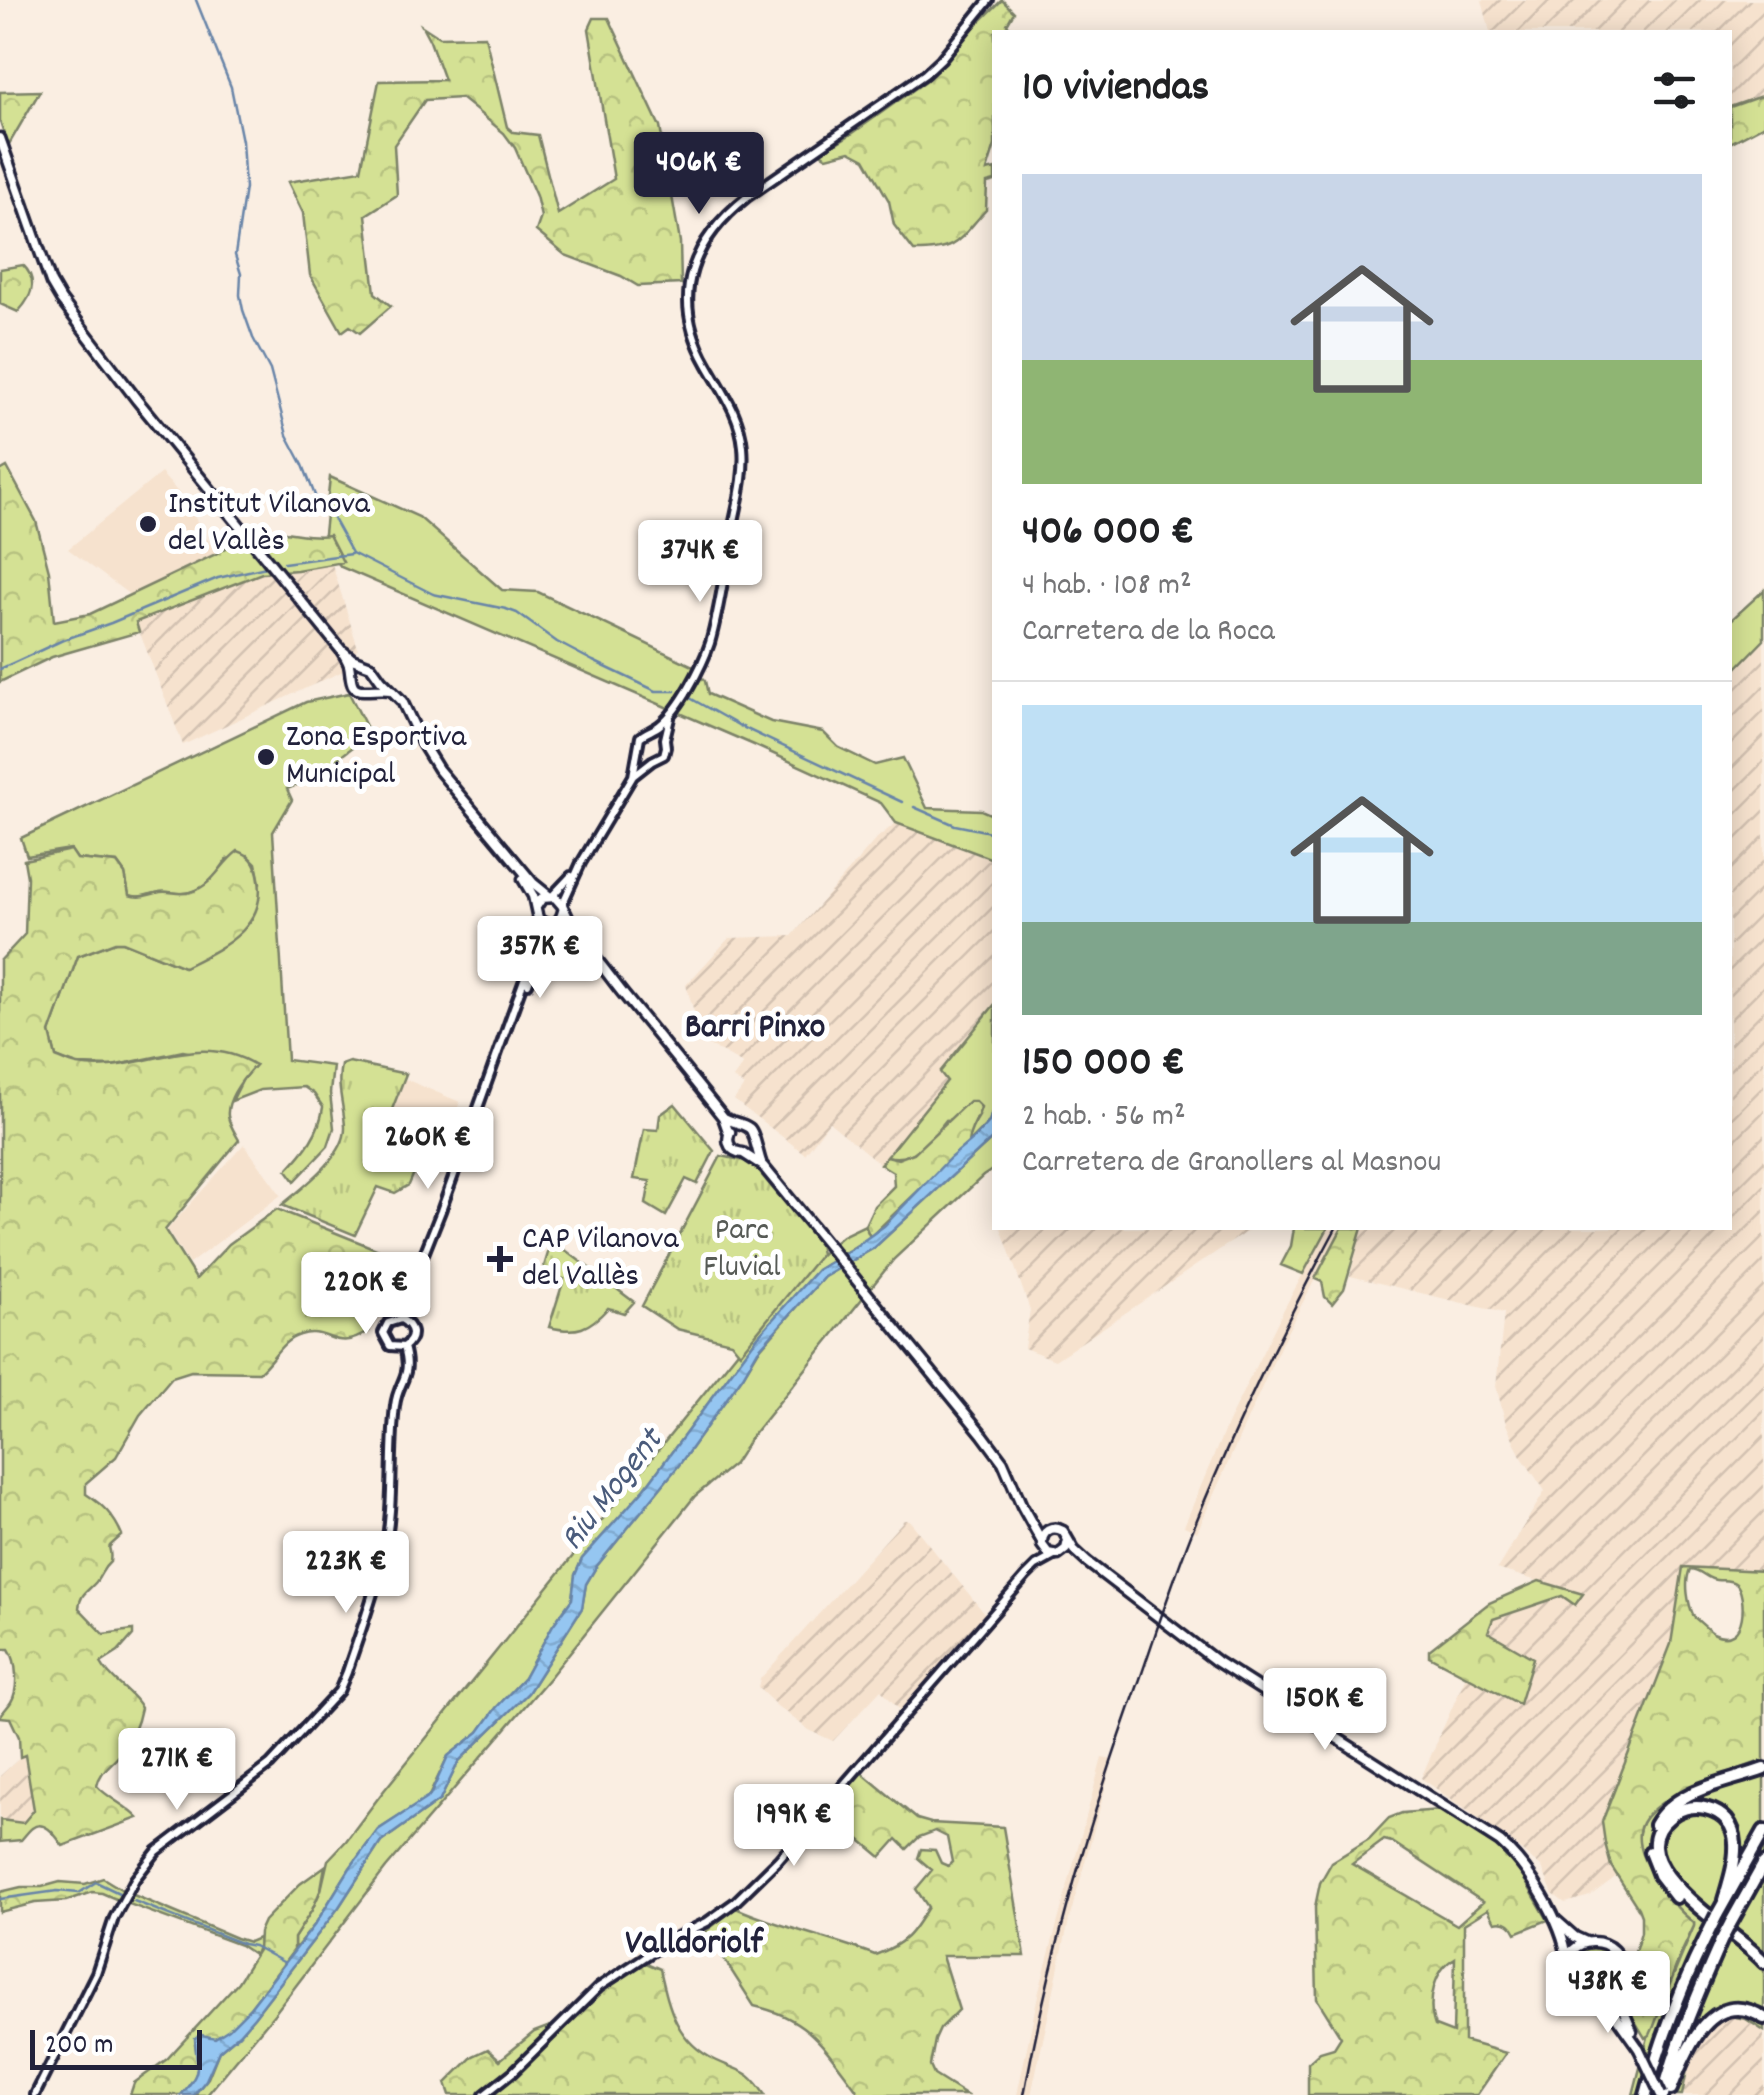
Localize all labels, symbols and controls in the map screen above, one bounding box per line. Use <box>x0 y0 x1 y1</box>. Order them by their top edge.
text: 10 viviendas <box>1022 60 1209 120</box>
icon: filters <box>1647 63 1702 118</box>
pin: 406K € <box>618 132 780 217</box>
text: 406K € <box>656 141 742 187</box>
icon: home <box>1272 239 1452 419</box>
place label: Institut Vilanova del Vallès <box>168 483 371 566</box>
text: 406 000 € <box>1022 504 1194 564</box>
marker: Institut Vilanova del Vallès <box>137 513 159 535</box>
pin: 374K € <box>619 520 781 605</box>
text: 374K € <box>660 529 740 575</box>
text: 4 hab. · 108 m² <box>1022 564 1192 610</box>
text: Carretera de la Roca <box>1022 610 1275 656</box>
place label: Zona Esportiva Municipal <box>286 716 467 799</box>
marker: Zona Esportiva Municipal <box>255 746 277 768</box>
icon: home <box>1272 770 1452 950</box>
pin: 357K € <box>459 916 621 1001</box>
text: 357K € <box>499 925 581 971</box>
district label: Barri Pinxo <box>685 1004 825 1054</box>
text: 150 000 € <box>1022 1035 1185 1095</box>
text: 2 hab. · 56 m² <box>1022 1095 1186 1141</box>
pin: 260K € <box>347 1107 509 1192</box>
text: 260K € <box>384 1116 472 1162</box>
text: Carretera de Granollers al Masnou <box>1022 1141 1441 1187</box>
park label: Parc Fluvial <box>703 1209 781 1292</box>
place label: CAP Vilanova del Vallès <box>522 1218 679 1301</box>
marker: CAP Vilanova del Vallès <box>487 1246 513 1272</box>
pin: 220K € <box>285 1252 447 1337</box>
text: 220K € <box>323 1261 409 1307</box>
water label: Riu Mogent <box>549 1417 678 1563</box>
pin: 223K € <box>265 1531 427 1616</box>
text: 223K € <box>305 1540 387 1586</box>
pin: 150K € <box>1244 1668 1406 1753</box>
text: 150K € <box>1285 1677 1365 1723</box>
pin: 271K € <box>96 1728 258 1813</box>
text: 271K € <box>140 1737 214 1783</box>
pin: 199K € <box>713 1784 875 1869</box>
text: 199K € <box>756 1793 832 1839</box>
district label: Valldoriolf <box>625 1920 764 1970</box>
pin: 438K € <box>1527 1951 1689 2036</box>
text: 438K € <box>1568 1960 1648 2006</box>
scale bar <box>30 2025 202 2070</box>
text: 200 m <box>45 2027 113 2067</box>

